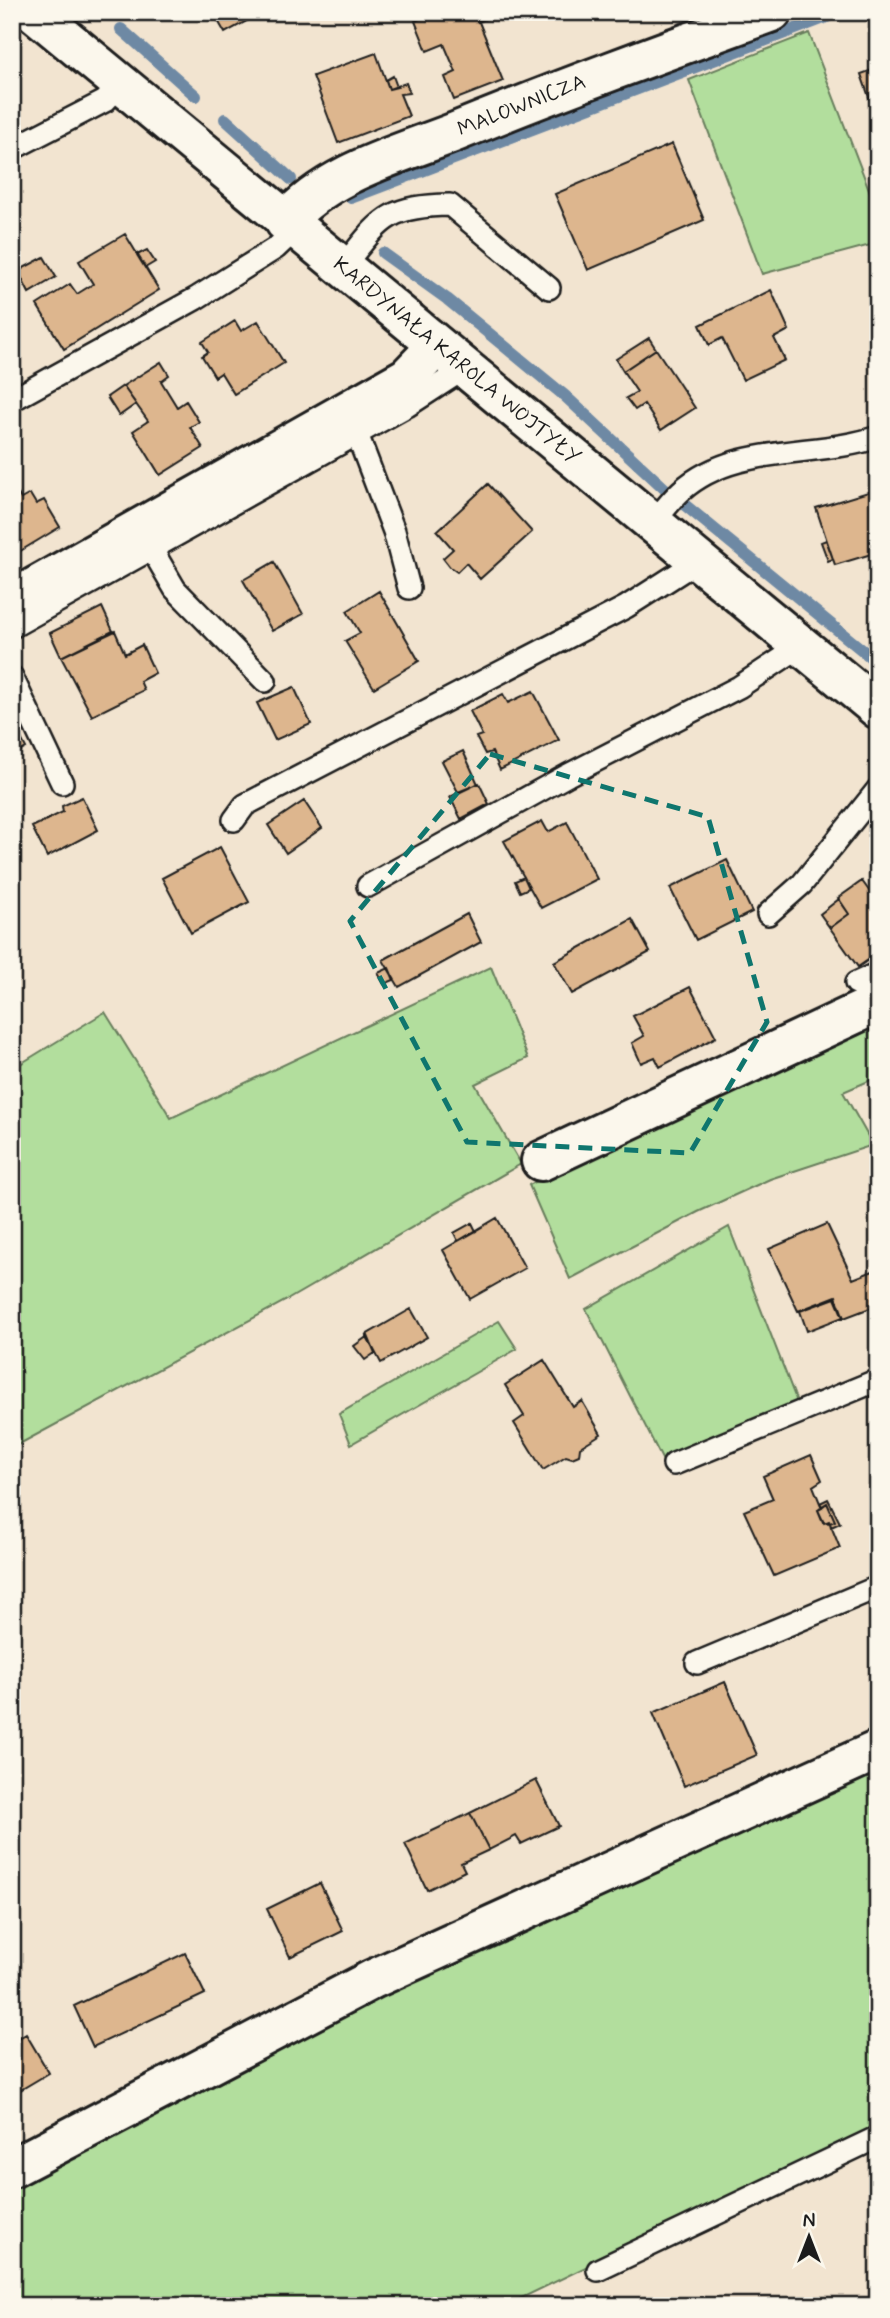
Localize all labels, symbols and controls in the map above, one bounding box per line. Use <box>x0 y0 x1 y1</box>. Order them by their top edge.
street label: MALOWNICZA <box>453 68 590 144</box>
street label: KARDYNAŁA KAROLA WOJTYŁY <box>327 251 586 471</box>
north arrow <box>774 2202 844 2272</box>
text: N <box>803 2209 815 2234</box>

